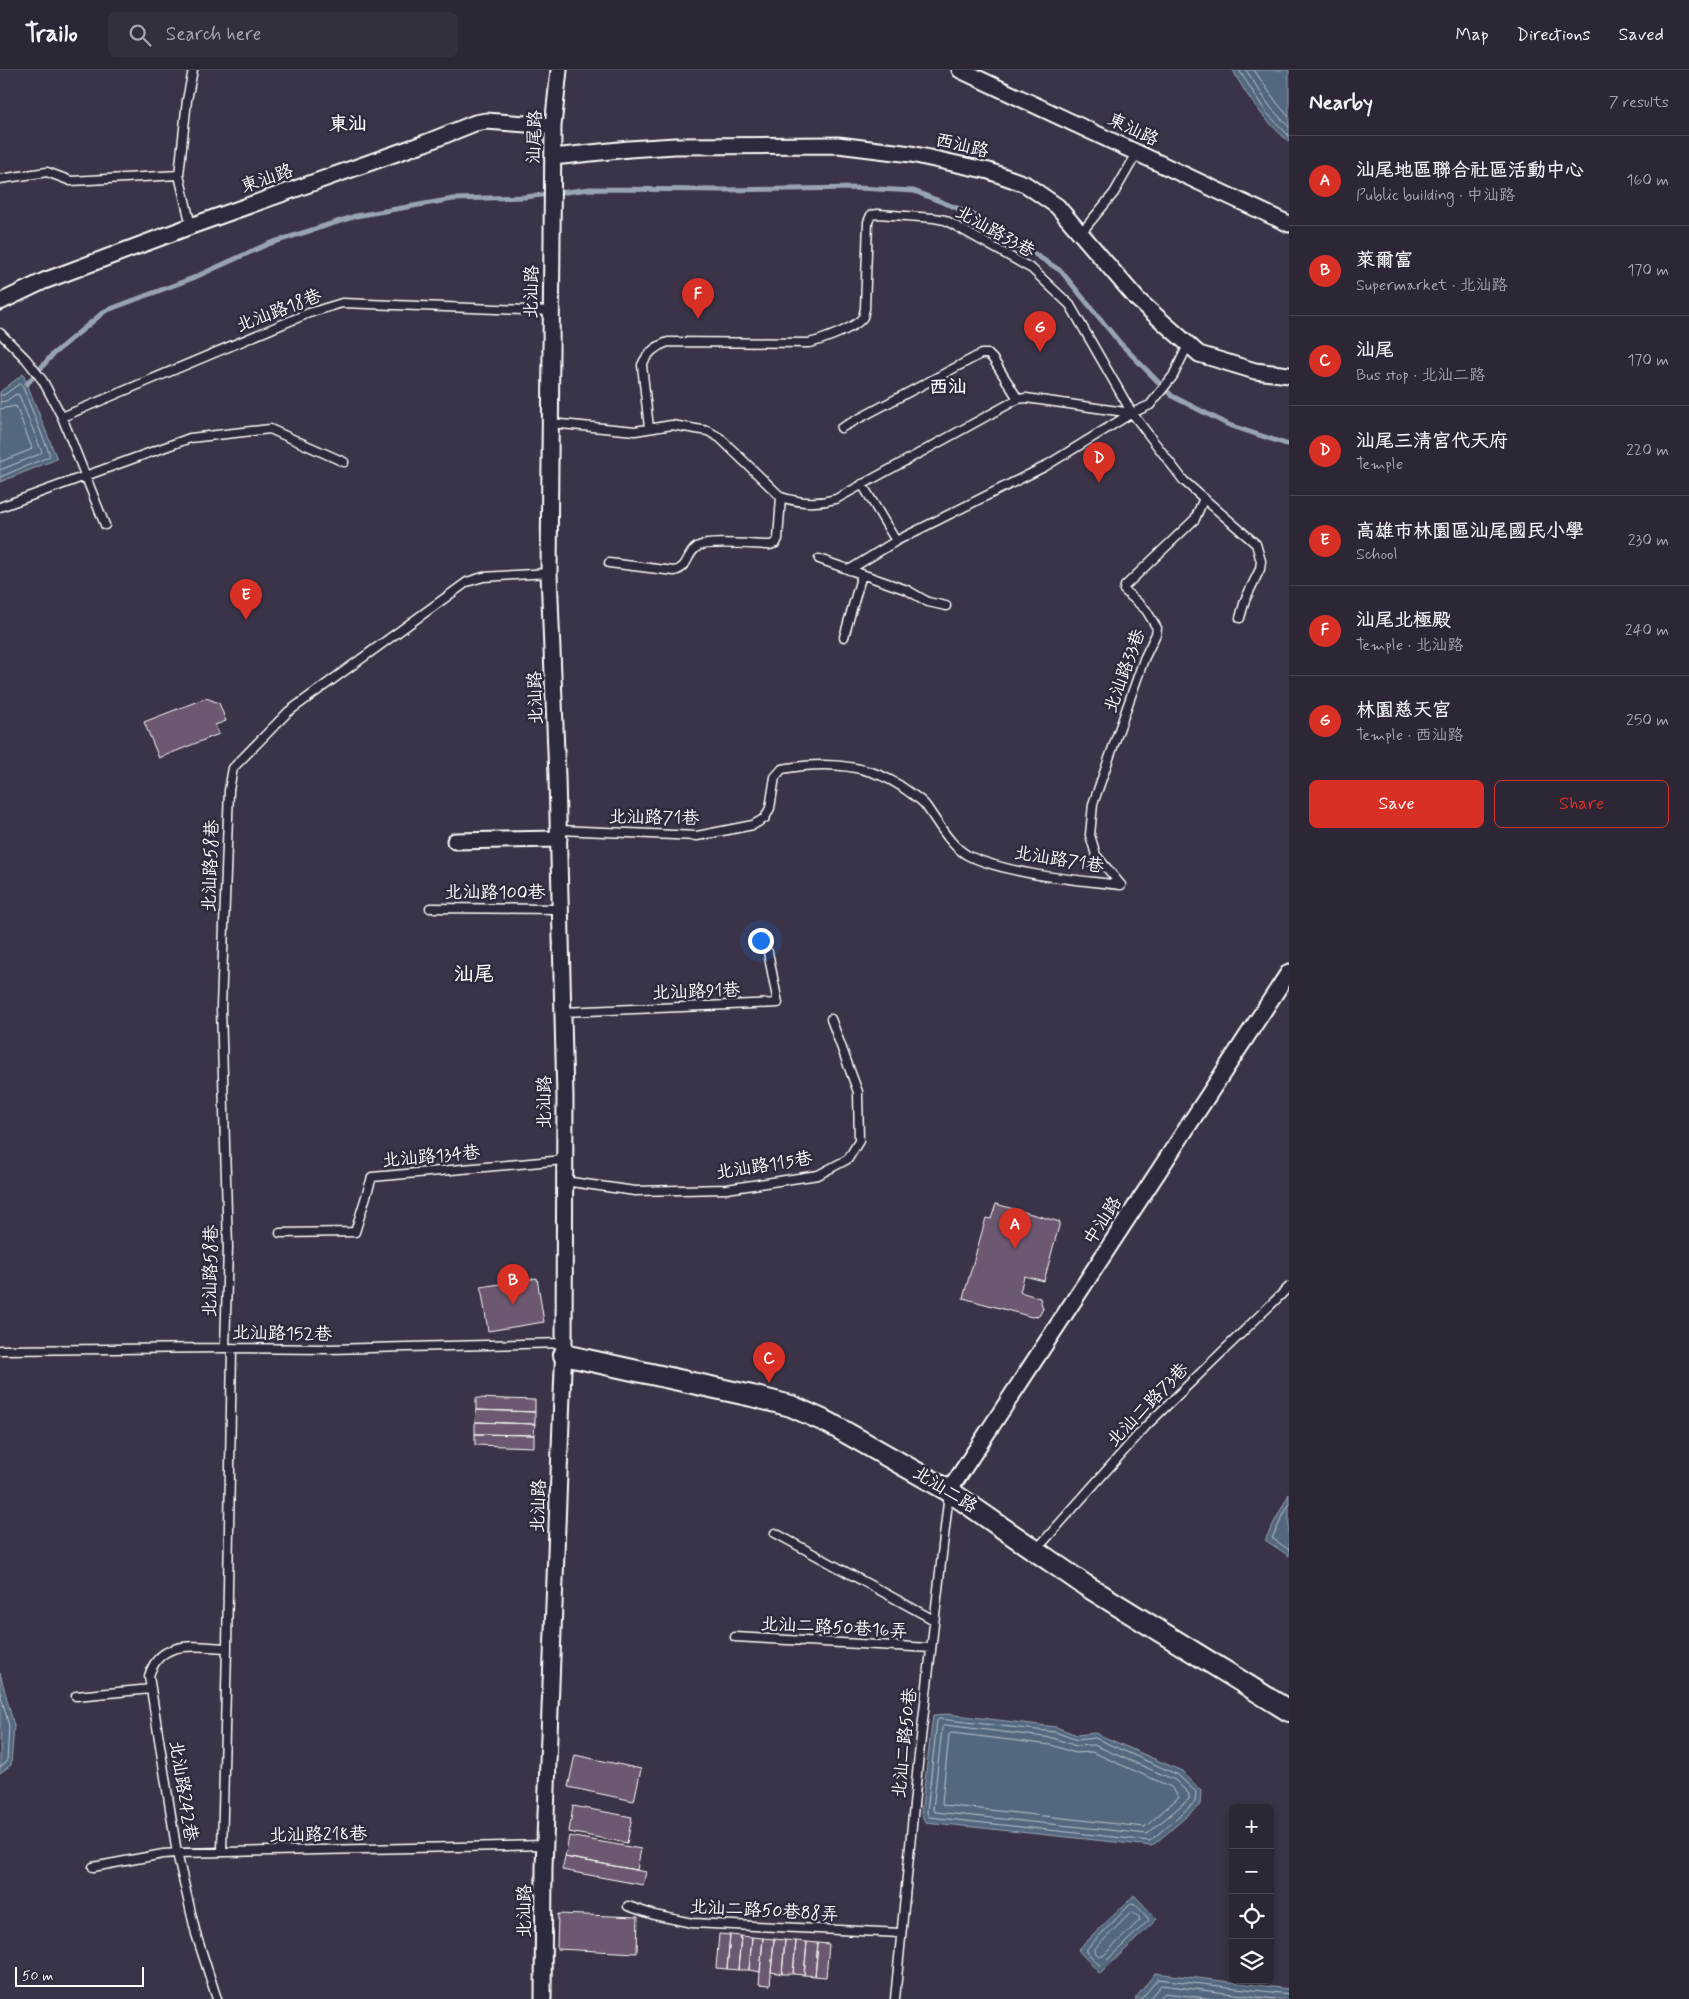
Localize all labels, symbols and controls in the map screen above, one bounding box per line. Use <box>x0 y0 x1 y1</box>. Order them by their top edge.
search box <box>108 12 458 57</box>
text: Trailo <box>25 19 78 50</box>
icon: search <box>126 21 154 49</box>
text: Search here <box>166 22 261 47</box>
text: Map <box>1456 23 1489 47</box>
text: Directions <box>1517 23 1591 47</box>
text: Saved <box>1619 23 1664 47</box>
text: Nearby <box>1309 89 1373 117</box>
text: 7 results <box>1609 92 1669 113</box>
street label: 東汕路 <box>1103 108 1163 152</box>
street label: 汕尾路 <box>522 110 548 164</box>
district label: 東汕 <box>329 112 367 137</box>
street label: 西汕路 <box>933 128 991 164</box>
text: 汕尾地區聯合社區活動中心 <box>1356 158 1584 183</box>
street label: 東汕路 <box>238 159 296 199</box>
text: A <box>1320 170 1330 191</box>
text: 160 m <box>1626 170 1669 191</box>
text: Public building · 中汕路 <box>1356 185 1515 206</box>
street label: 北汕路33巷 <box>951 200 1039 264</box>
text: 萊爾富 <box>1356 248 1413 273</box>
text: B <box>1320 260 1330 281</box>
text: 170 m <box>1627 260 1669 281</box>
street label: 北汕路 <box>520 265 544 319</box>
text: Supermarket · 北汕路 <box>1356 275 1508 296</box>
pin: F <box>682 278 714 319</box>
street label: 北汕路18巷 <box>233 284 325 338</box>
pin: G <box>1024 311 1056 352</box>
text: 汕尾 <box>1356 338 1394 363</box>
text: C <box>1319 350 1331 371</box>
text: 170 m <box>1627 350 1669 371</box>
text: Bus stop · 北汕二路 <box>1356 365 1485 386</box>
district label: 西汕 <box>929 375 967 400</box>
text: 汕尾三清宮代天府 <box>1356 429 1508 454</box>
text: D <box>1319 440 1331 461</box>
text: 220 m <box>1626 440 1669 461</box>
pin: D <box>1083 442 1115 483</box>
text: Temple <box>1356 454 1403 475</box>
text: 高雄市林園區汕尾國民小學 <box>1356 519 1584 544</box>
text: E <box>1320 530 1330 551</box>
text: 230 m <box>1628 530 1669 551</box>
text: School <box>1356 544 1397 565</box>
pin: E <box>230 579 262 620</box>
text: 汕尾北極殿 <box>1356 608 1451 633</box>
text: F <box>1321 620 1329 641</box>
text: 240 m <box>1625 620 1669 641</box>
street label: 北汕路33巷 <box>1099 626 1151 716</box>
text: Temple · 北汕路 <box>1356 635 1464 656</box>
street label: 北汕路 <box>523 671 549 725</box>
text: 林園慈天宮 <box>1356 698 1451 723</box>
text: G <box>1320 710 1330 731</box>
text: 250 m <box>1626 710 1669 731</box>
text: Temple · 西汕路 <box>1356 725 1464 746</box>
button: Save <box>1309 780 1484 828</box>
button: Share <box>1494 780 1669 828</box>
street label: 北汕路71巷 <box>608 805 700 831</box>
street label: 北汕路58巷 <box>197 819 225 913</box>
street label: 北汕路71巷 <box>1012 841 1106 879</box>
street label: 北汕路100巷 <box>444 881 546 905</box>
your location <box>748 928 774 954</box>
district label: 汕尾 <box>454 961 494 988</box>
street label: 北汕路91巷 <box>651 978 741 1006</box>
street label: 北汕路 <box>533 1075 557 1129</box>
street label: 北汕路134巷 <box>381 1141 481 1173</box>
street label: 北汕路115巷 <box>714 1146 814 1186</box>
street label: 中汕路 <box>1078 1192 1128 1250</box>
pin: A <box>999 1208 1031 1249</box>
street label: 北汕路58巷 <box>198 1224 224 1318</box>
pin: B <box>497 1264 529 1305</box>
street label: 北汕路152巷 <box>232 1321 332 1347</box>
pin: C <box>753 1342 785 1383</box>
street label: 北汕二路73巷 <box>1102 1358 1194 1452</box>
street label: 北汕二路 <box>908 1461 982 1519</box>
street label: 北汕路 <box>526 1479 552 1533</box>
street label: 北汕二路50巷16弄 <box>760 1612 908 1644</box>
street label: 北汕二路50巷 <box>887 1686 923 1800</box>
street label: 北汕路242巷 <box>163 1739 203 1843</box>
map controls <box>1229 1804 1274 1984</box>
button: + <box>1229 1804 1274 1849</box>
street label: 北汕路218巷 <box>269 1822 367 1848</box>
button: − <box>1229 1849 1274 1894</box>
street label: 北汕路 <box>513 1884 537 1938</box>
button: locate <box>1229 1894 1274 1939</box>
street label: 北汕二路50巷88弄 <box>689 1895 839 1927</box>
button: layers <box>1229 1939 1274 1984</box>
scale bar <box>15 1964 144 1987</box>
text: 50 m <box>22 1967 53 1985</box>

